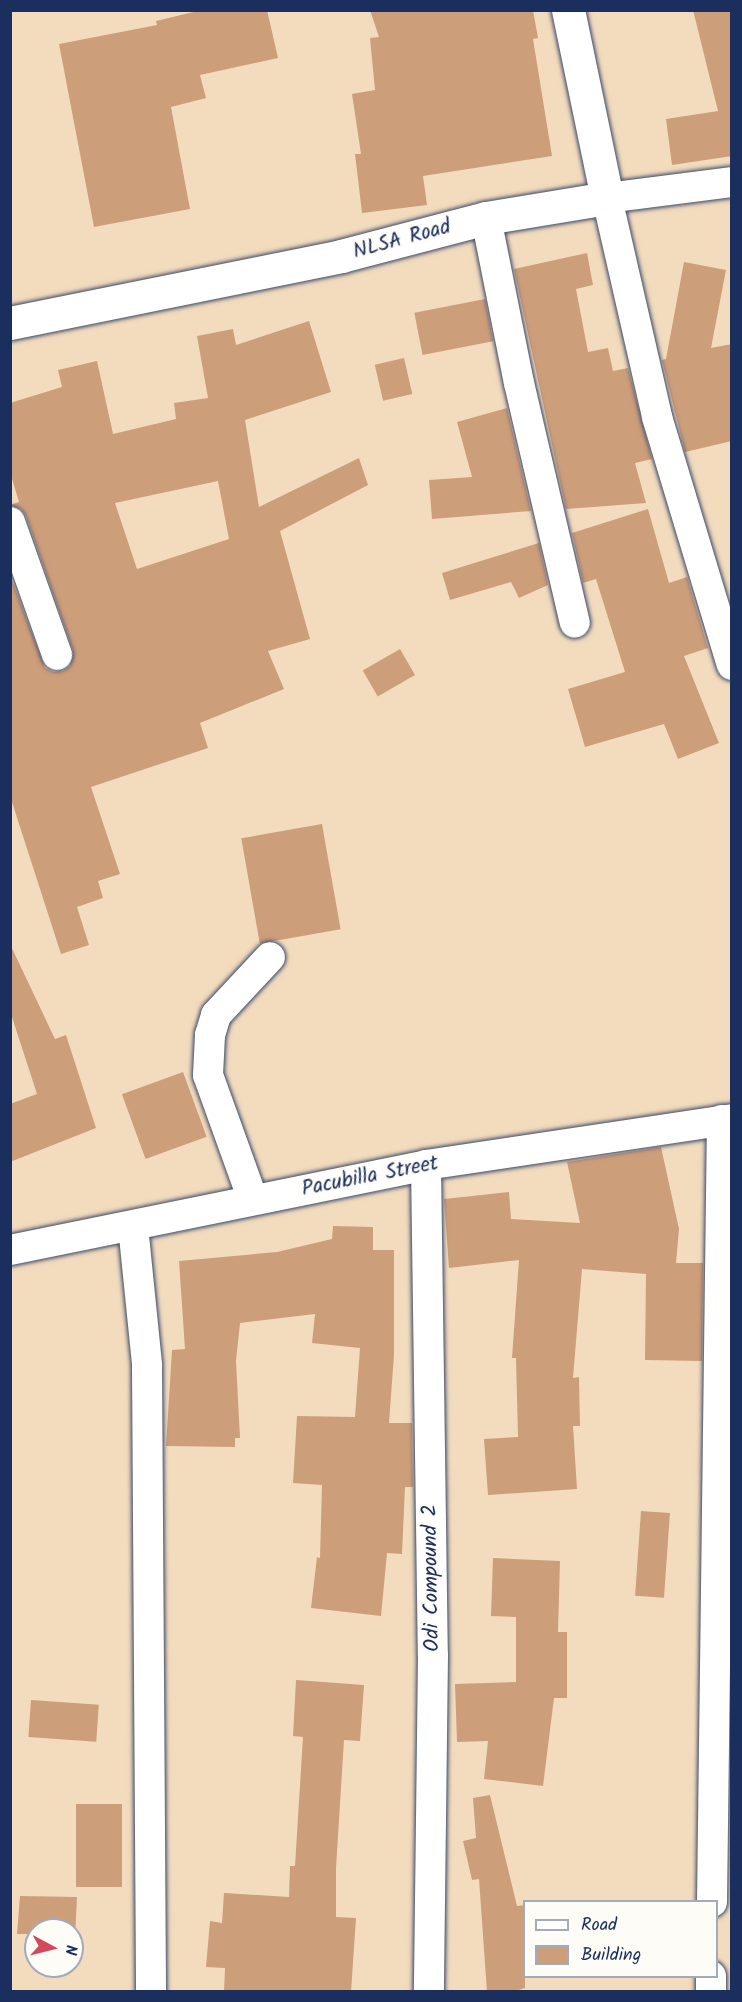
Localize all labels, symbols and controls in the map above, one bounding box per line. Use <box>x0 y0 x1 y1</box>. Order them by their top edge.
street label: NLSA Road <box>350 215 454 265</box>
street label: Pacubilla Street <box>300 1151 440 1203</box>
street label: Odi Compound 2 <box>418 1504 446 1652</box>
legend <box>523 1900 718 1978</box>
text: Road <box>581 1911 617 1940</box>
north arrow <box>24 1918 84 1978</box>
text: Building <box>581 1941 641 1970</box>
text: N <box>57 1943 83 1957</box>

